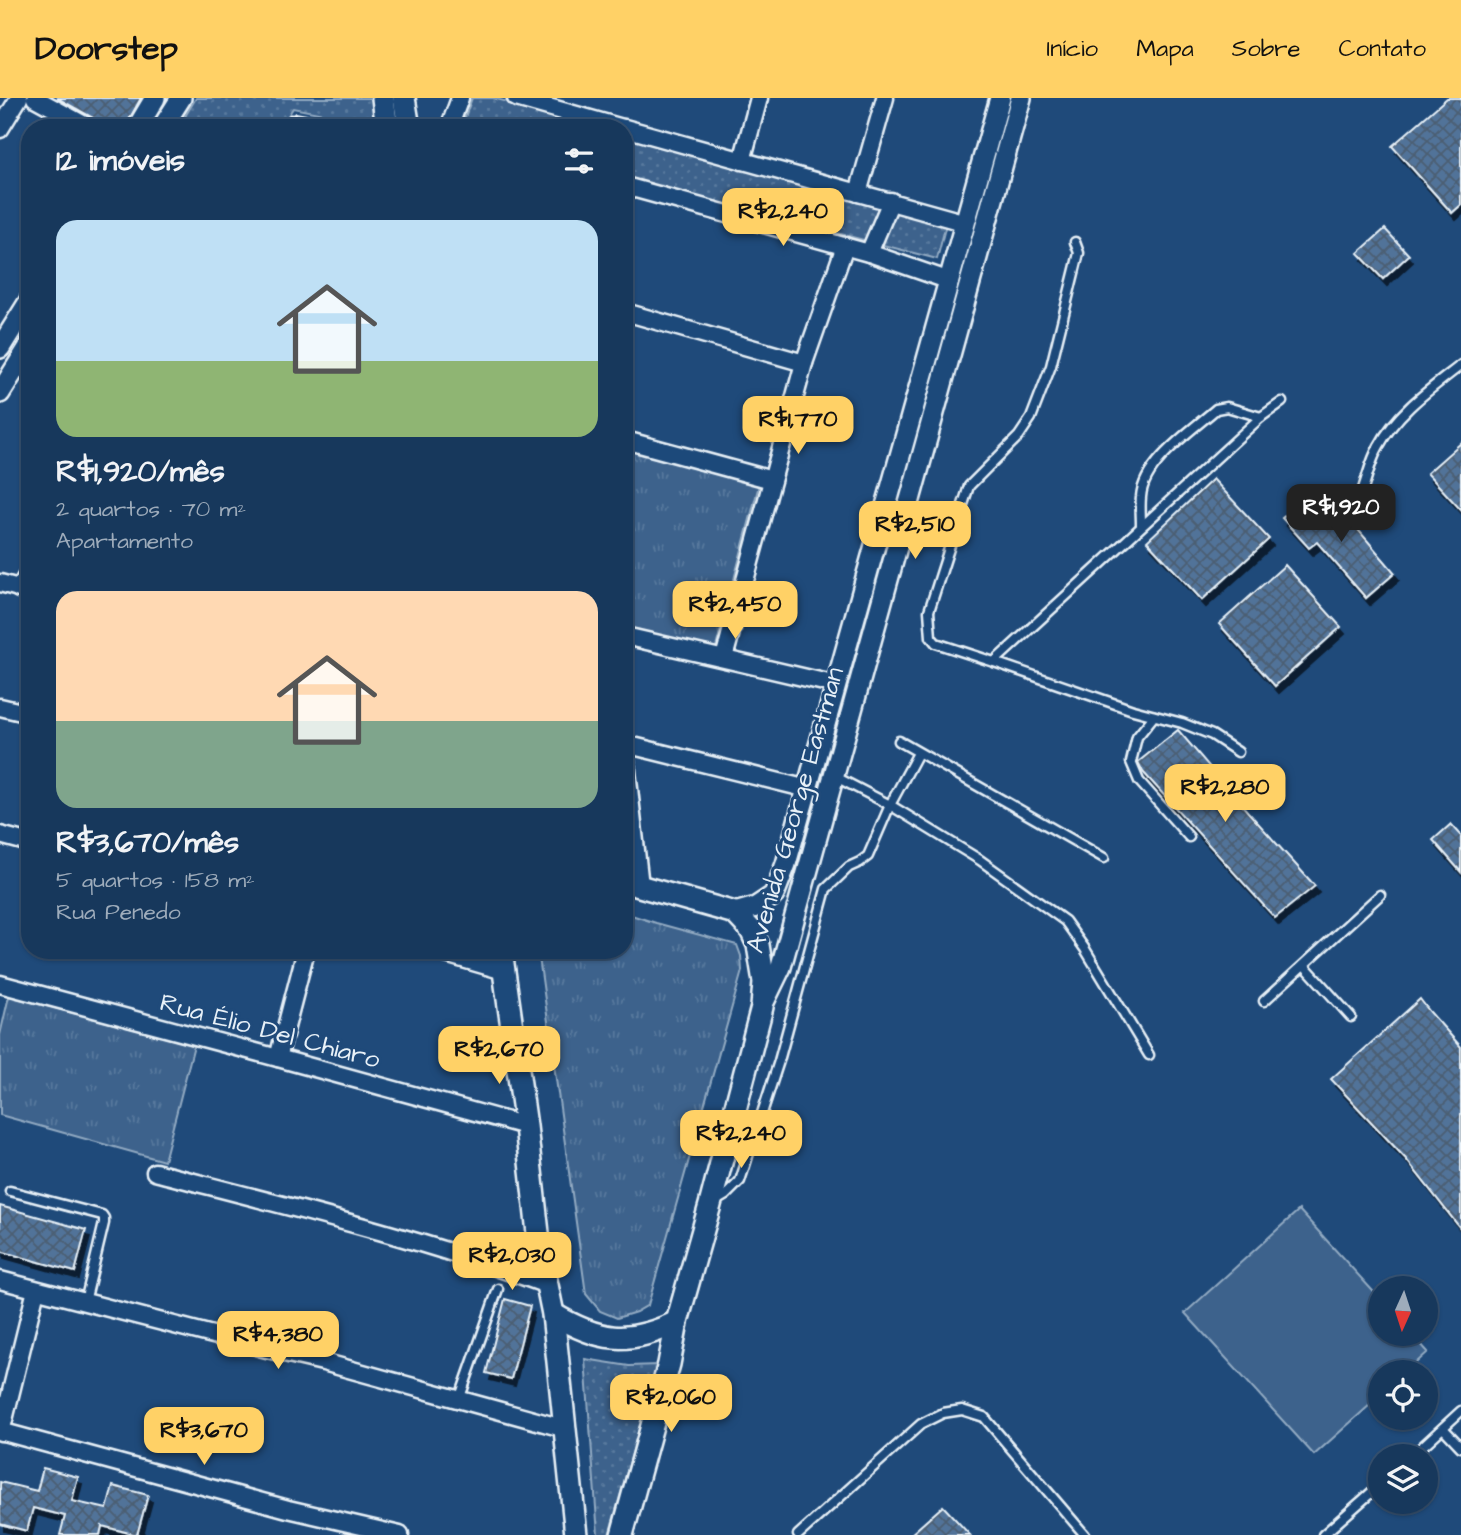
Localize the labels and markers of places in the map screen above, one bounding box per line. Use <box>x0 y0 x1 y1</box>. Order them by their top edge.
pin: R$2,240 <box>718 188 848 248</box>
pin: R$1,770 <box>733 396 863 456</box>
pin: R$1,920 <box>1276 484 1406 544</box>
pin: R$2,510 <box>850 502 980 561</box>
pin: R$2,450 <box>670 582 800 641</box>
pin: R$2,280 <box>1160 764 1290 824</box>
pin: R$2,670 <box>434 1026 564 1086</box>
pin: R$2,240 <box>676 1110 806 1170</box>
pin: R$2,030 <box>447 1232 577 1292</box>
pin: R$4,380 <box>213 1312 343 1371</box>
pin: R$2,060 <box>606 1374 736 1434</box>
pin: R$3,670 <box>139 1408 269 1467</box>

